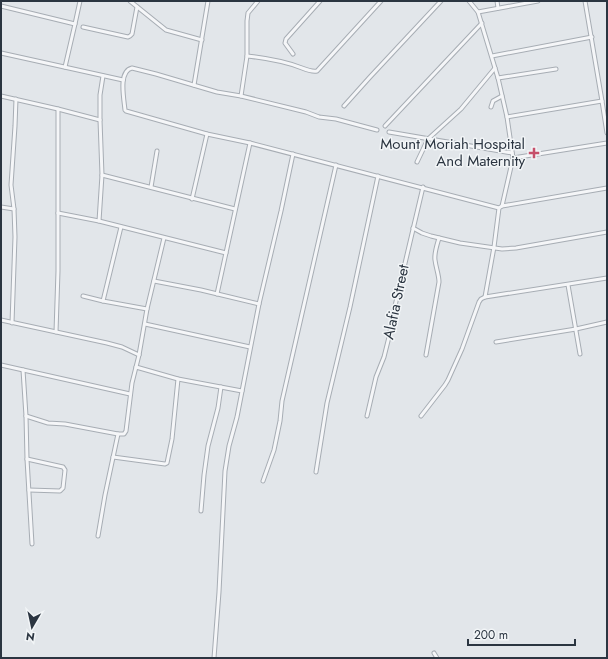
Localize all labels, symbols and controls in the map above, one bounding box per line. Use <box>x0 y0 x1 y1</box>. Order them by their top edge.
place label: Mount Moriah Hospital And Maternity <box>380 133 525 172</box>
marker: Mount Moriah Hospital And Maternity <box>528 147 540 159</box>
street label: Alafia Street <box>377 262 415 342</box>
north arrow <box>12 607 52 647</box>
scale bar <box>468 621 575 647</box>
text: 200 m <box>474 626 508 644</box>
text: N <box>25 628 36 645</box>

